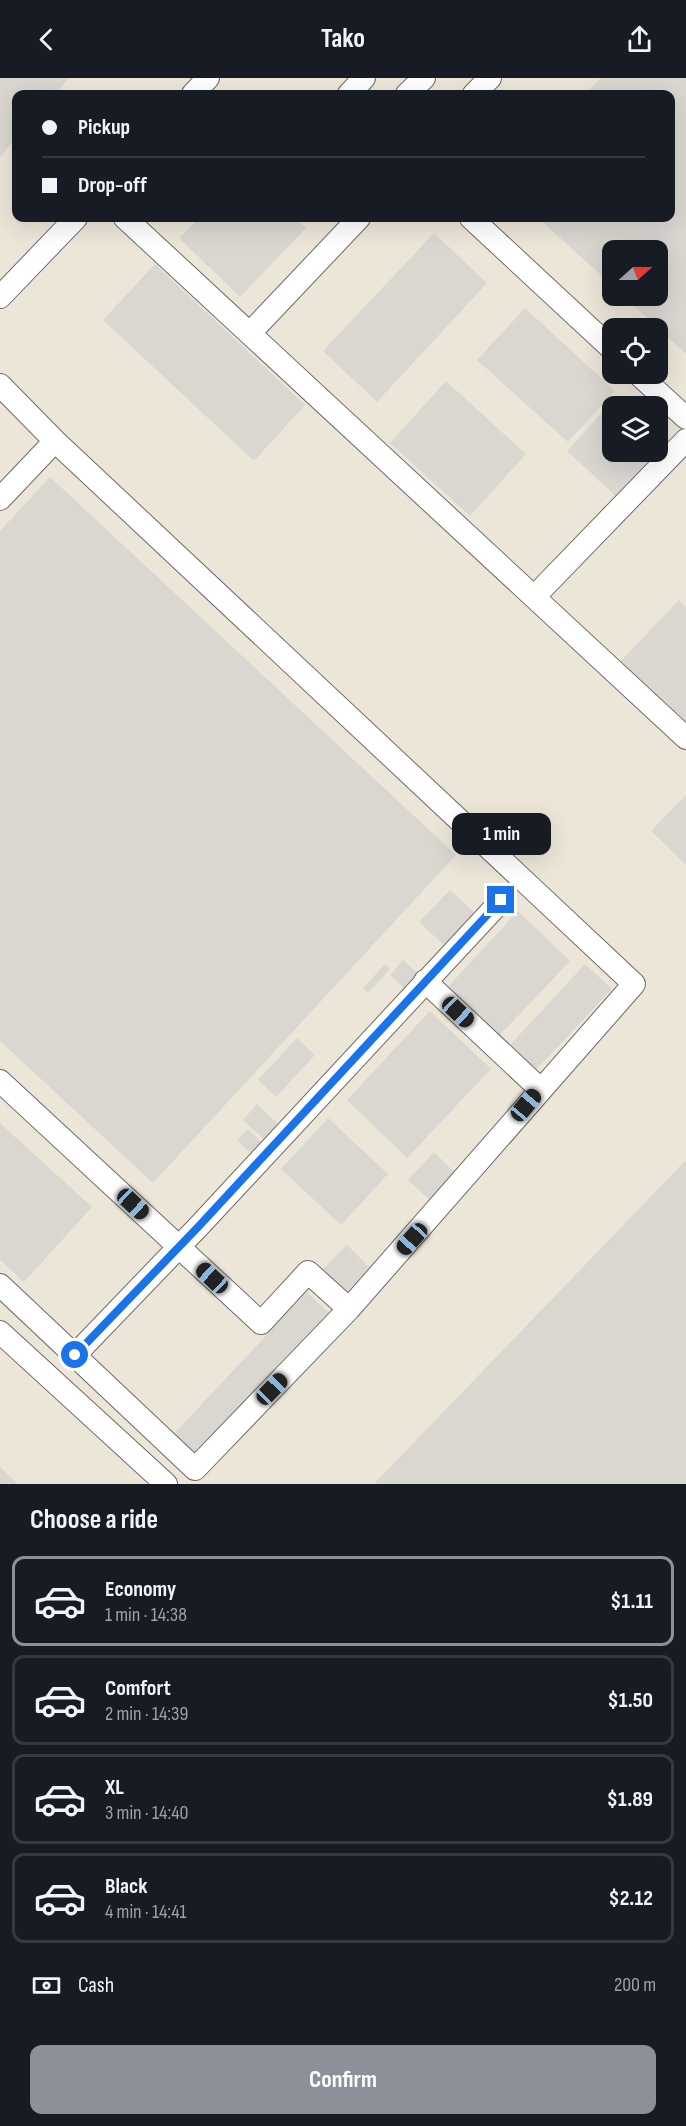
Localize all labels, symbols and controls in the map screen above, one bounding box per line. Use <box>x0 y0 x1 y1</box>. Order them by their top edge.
icon: back <box>30 23 63 56</box>
text: Tako <box>321 23 365 55</box>
icon: share <box>623 23 656 56</box>
text: Pickup <box>78 114 130 141</box>
text: Drop-off <box>78 172 147 199</box>
north arrow <box>602 240 668 306</box>
map controls <box>602 240 668 462</box>
button: locate <box>602 318 668 384</box>
button: layers <box>602 396 668 462</box>
callout: 1 min <box>452 813 550 855</box>
text: 1 min <box>483 822 520 846</box>
route end <box>487 886 514 913</box>
car <box>439 993 477 1031</box>
car <box>508 1085 544 1125</box>
car <box>114 1185 152 1223</box>
car <box>393 1220 431 1258</box>
car <box>193 1259 231 1297</box>
route start <box>61 1341 88 1368</box>
car <box>253 1370 291 1408</box>
text: Choose a ride <box>30 1504 158 1536</box>
icon: car <box>33 1574 87 1628</box>
text: Economy <box>105 1576 176 1603</box>
text: $1.11 <box>610 1588 653 1615</box>
text: 1 min · 14:38 <box>105 1603 187 1627</box>
icon: car <box>33 1673 87 1727</box>
text: Comfort <box>105 1675 171 1702</box>
text: $1.50 <box>607 1687 653 1714</box>
text: 2 min · 14:39 <box>105 1702 188 1726</box>
icon: car <box>33 1772 87 1826</box>
text: XL <box>105 1774 124 1801</box>
text: $1.89 <box>607 1786 653 1813</box>
text: 3 min · 14:40 <box>105 1801 188 1825</box>
icon: car <box>33 1871 87 1925</box>
text: Black <box>105 1873 147 1900</box>
text: $2.12 <box>608 1885 653 1912</box>
text: 4 min · 14:41 <box>105 1900 187 1924</box>
icon: cash <box>30 1969 63 2002</box>
text: Cash <box>78 1972 114 1999</box>
text: 200 m <box>614 1973 656 1997</box>
button: Confirm <box>30 2045 656 2114</box>

